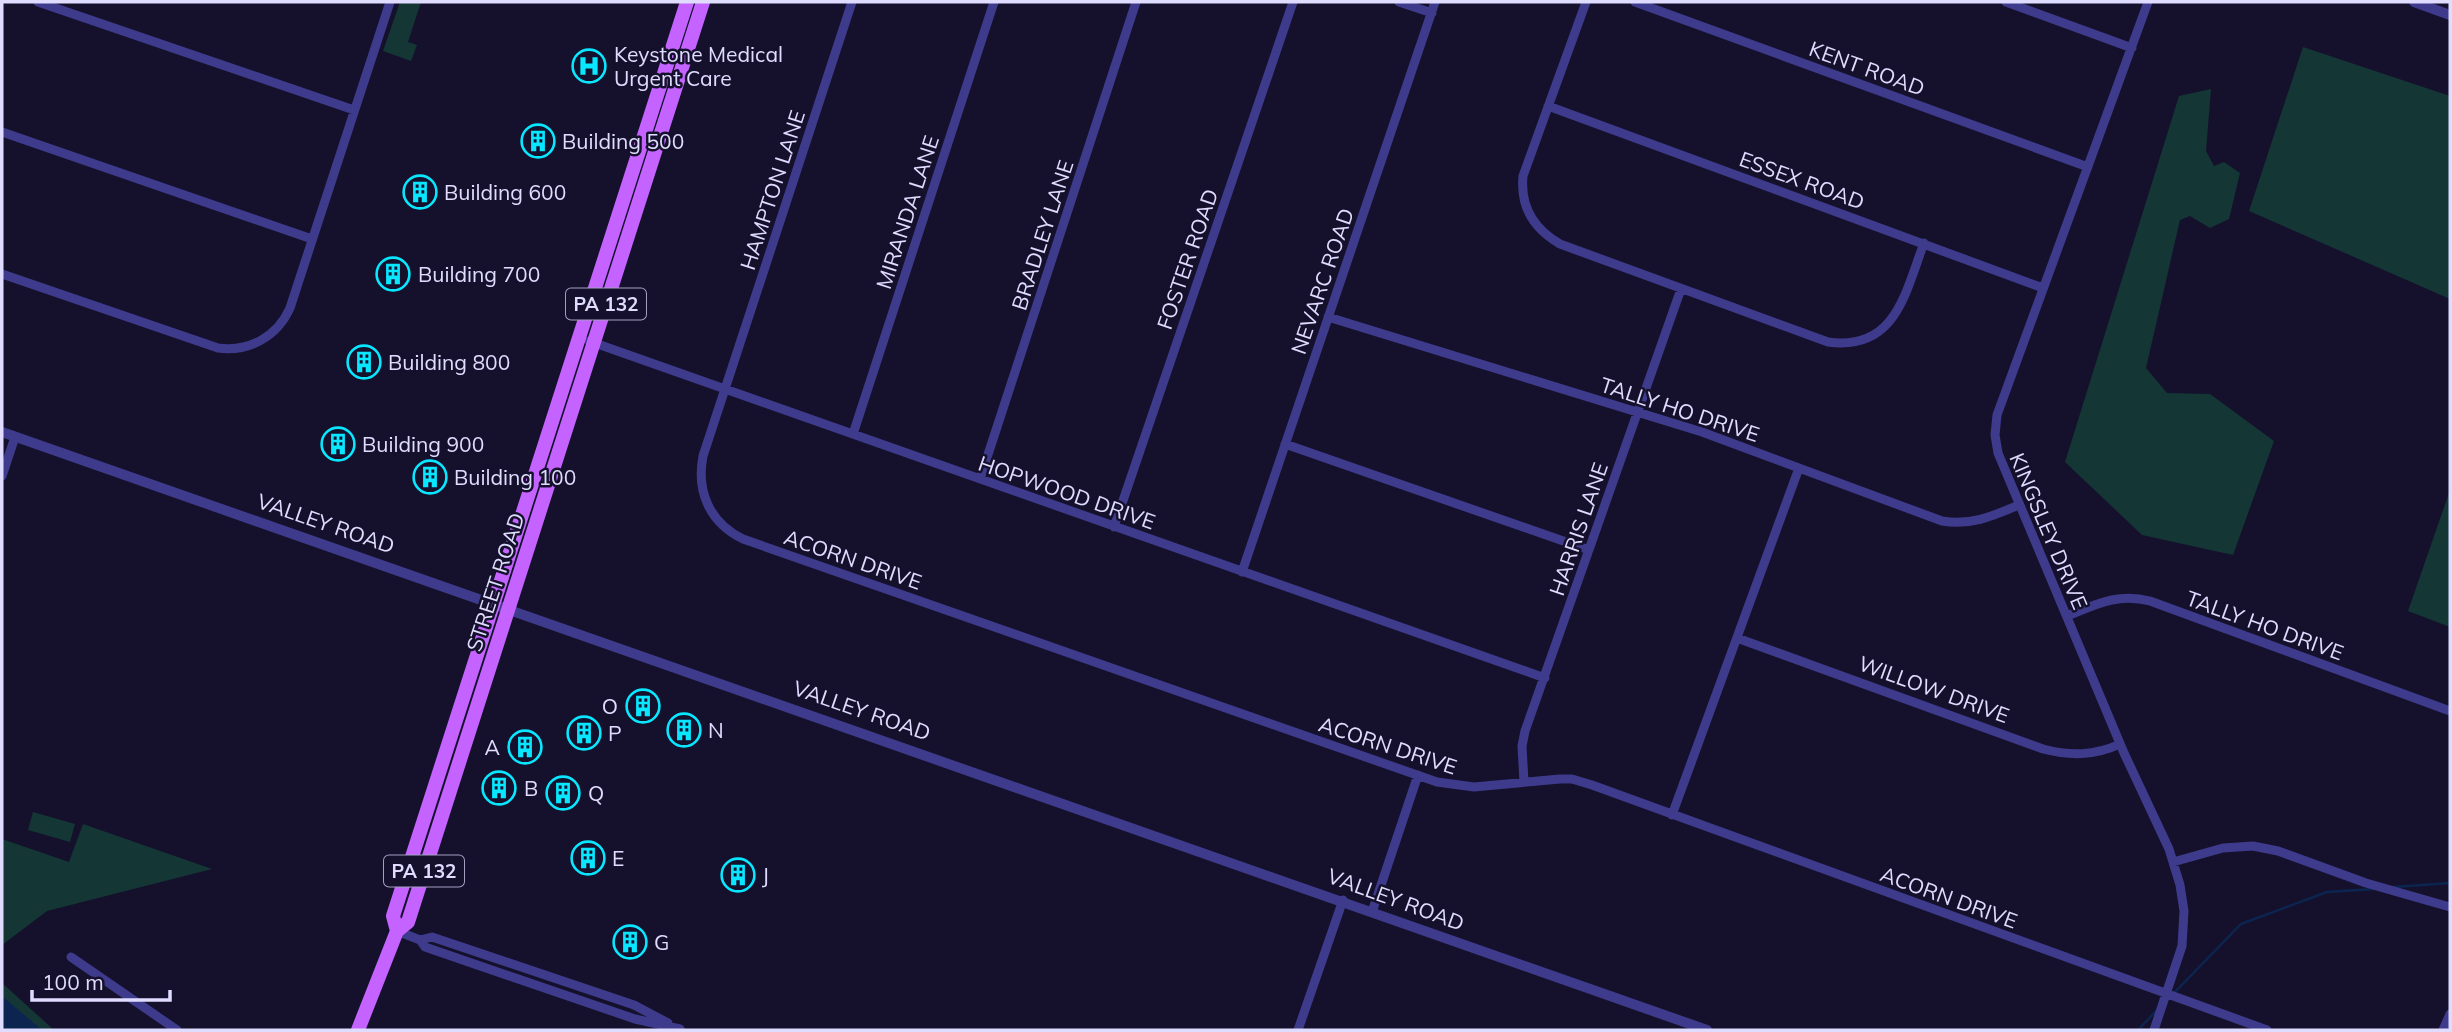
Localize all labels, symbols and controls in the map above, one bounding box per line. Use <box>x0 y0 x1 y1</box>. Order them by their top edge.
street label: KENT ROAD <box>1806 35 1928 101</box>
place label: Keystone Medical Urgent Care <box>614 41 783 91</box>
hospital icon: Keystone Medical Urgent Care <box>570 47 608 85</box>
street label: HAMPTON LANE <box>734 107 810 273</box>
building icon: Building 500 <box>519 122 557 160</box>
place label: Building 500 <box>562 128 684 154</box>
street label: MIRANDA LANE <box>870 132 944 292</box>
street label: ESSEX ROAD <box>1736 145 1868 215</box>
street label: BRADLEY LANE <box>1006 157 1078 313</box>
building icon: Building 600 <box>401 173 439 211</box>
place label: Building 600 <box>444 179 566 205</box>
street label: FOSTER ROAD <box>1151 185 1223 333</box>
street label: NEVARC ROAD <box>1285 205 1359 357</box>
building icon: Building 700 <box>374 255 412 293</box>
place label: Building 700 <box>418 261 540 287</box>
road number: PA 132 <box>566 288 646 320</box>
building icon: Building 800 <box>345 343 383 381</box>
place label: Building 800 <box>388 349 510 375</box>
street label: TALLY HO DRIVE <box>1597 371 1763 447</box>
building icon: Building 900 <box>319 425 357 463</box>
place label: Building 900 <box>362 431 484 457</box>
street label: KINGSLEY DRIVE <box>2004 449 2094 613</box>
street label: HOPWOOD DRIVE <box>975 450 1159 534</box>
building icon: Building 100 <box>411 458 449 496</box>
street label: HARRIS LANE <box>1543 459 1613 599</box>
place label: Building 100 <box>454 464 576 490</box>
street label: VALLEY ROAD <box>254 487 398 559</box>
street label: STREET ROAD <box>460 509 530 655</box>
street label: ACORN DRIVE <box>781 523 925 595</box>
street label: TALLY HO DRIVE <box>2183 584 2347 666</box>
street label: WILLOW DRIVE <box>1855 650 2013 728</box>
street label: VALLEY ROAD <box>790 674 934 746</box>
building icon: O <box>624 687 662 725</box>
place label: O <box>602 693 618 719</box>
street label: ACORN DRIVE <box>1316 710 1460 780</box>
building icon: N <box>665 711 703 749</box>
building icon: P <box>565 714 603 752</box>
place label: N <box>708 717 724 743</box>
place label: P <box>608 720 622 746</box>
building icon: A <box>506 728 544 766</box>
place label: A <box>485 734 501 760</box>
building icon: B <box>480 769 518 807</box>
building icon: Q <box>544 774 582 812</box>
place label: B <box>524 775 538 801</box>
place label: Q <box>588 780 604 806</box>
building icon: E <box>569 839 607 877</box>
place label: E <box>612 845 624 871</box>
road number: PA 132 <box>384 856 464 886</box>
building icon: J <box>719 856 757 894</box>
street label: ACORN DRIVE <box>1877 860 2021 934</box>
place label: J <box>762 862 769 888</box>
street label: VALLEY ROAD <box>1324 862 1468 936</box>
building icon: G <box>611 923 649 961</box>
place label: G <box>654 929 669 955</box>
scale bar <box>32 958 170 1002</box>
text: 100 m <box>42 969 104 995</box>

